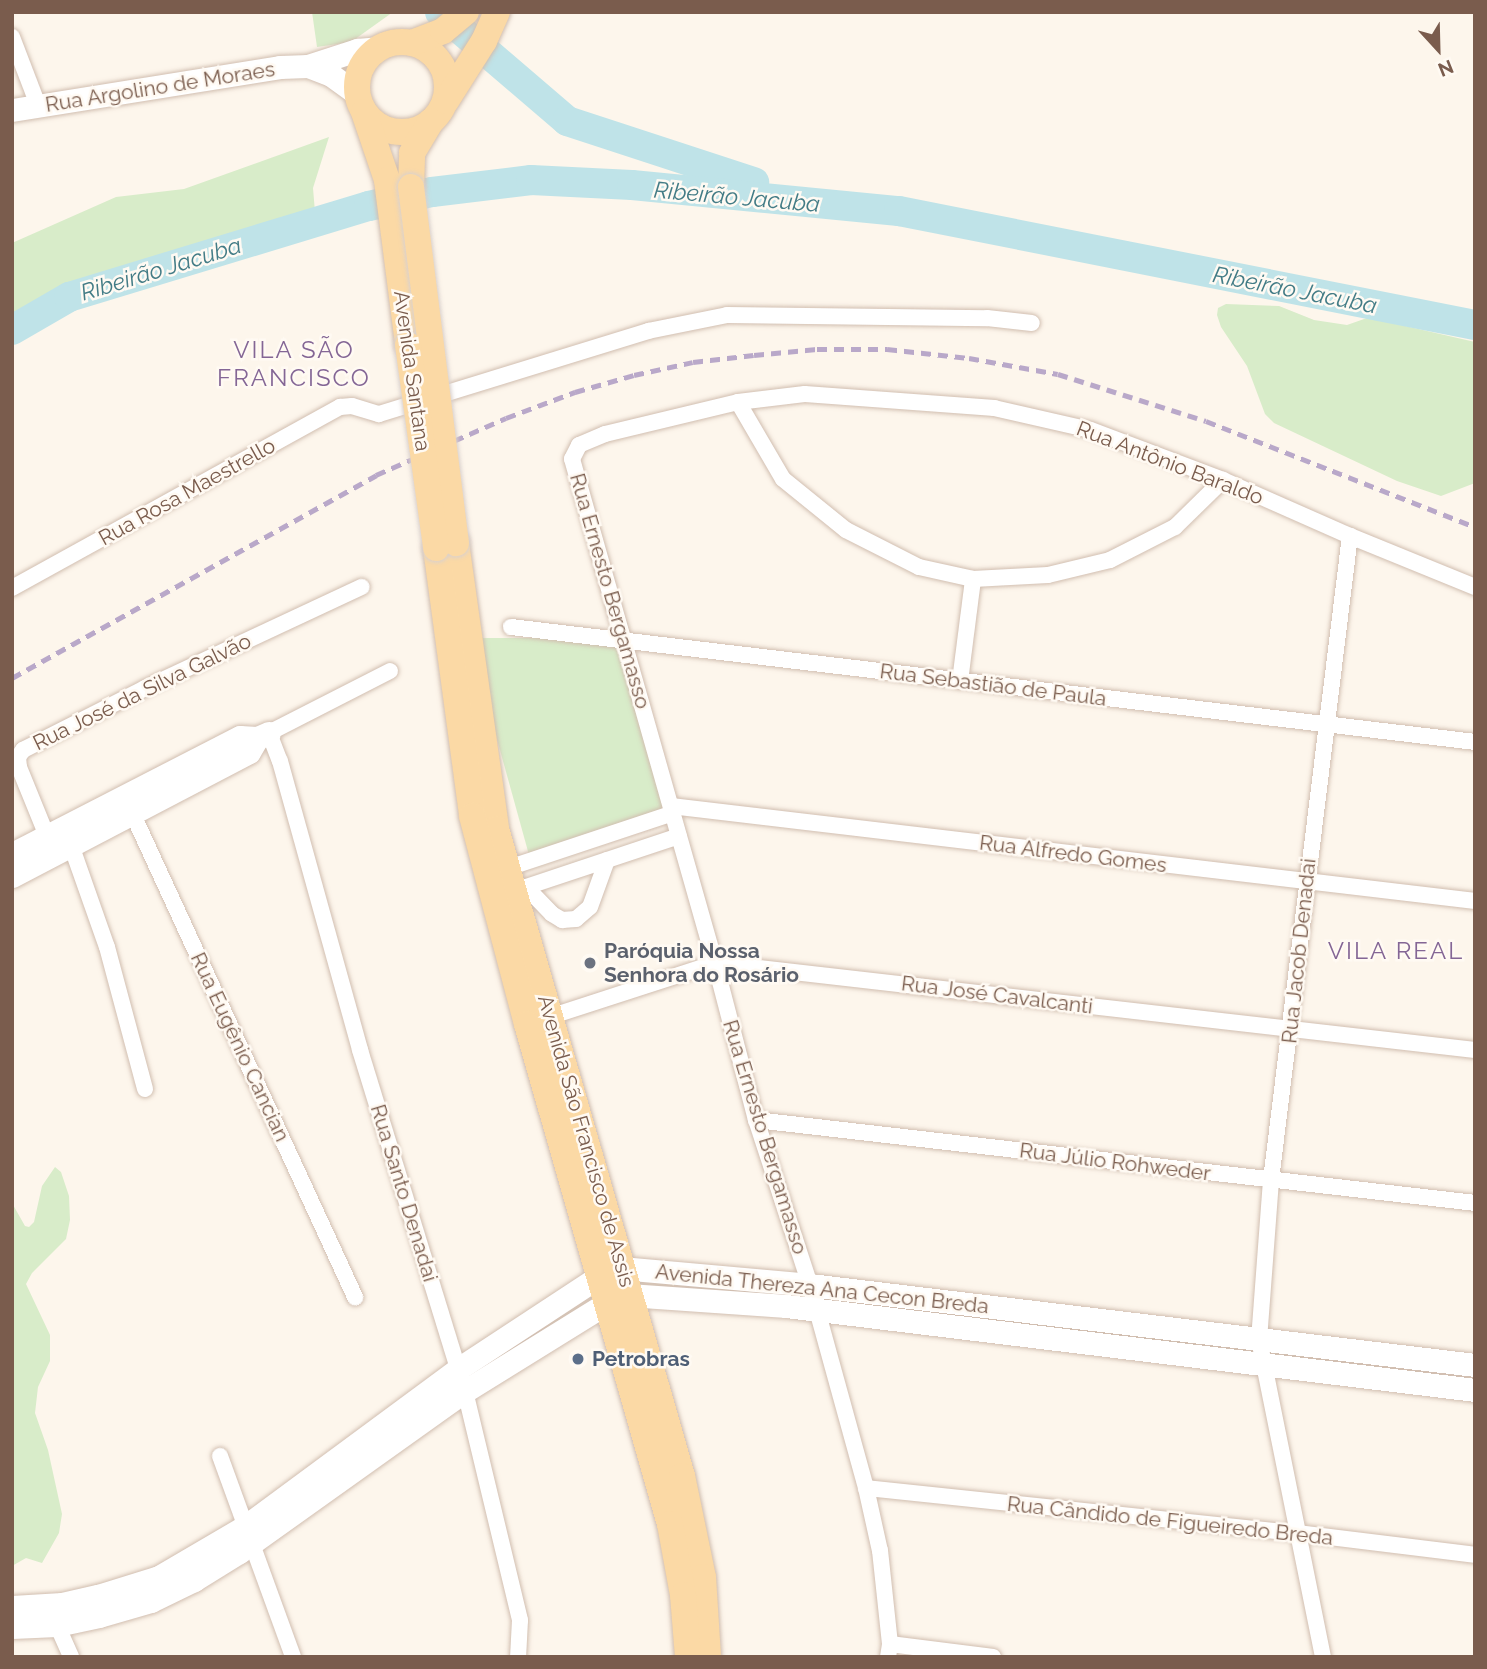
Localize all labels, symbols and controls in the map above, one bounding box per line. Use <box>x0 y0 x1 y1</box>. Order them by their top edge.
north arrow <box>1403 14 1473 84</box>
street label: Rua Argolino de Moraes <box>43 56 277 118</box>
text: N <box>1435 56 1457 81</box>
water label: Ribeirão Jacuba <box>653 176 821 218</box>
water label: Ribeirão Jacuba <box>77 231 245 307</box>
water label: Ribeirão Jacuba <box>1210 261 1380 319</box>
street label: Avenida Santana <box>388 289 436 453</box>
district label: VILA SÃO FRANCISCO <box>218 336 370 392</box>
street label: Rua Antônio Baraldo <box>1073 416 1267 510</box>
street label: Rua Rosa Maestrello <box>94 433 280 551</box>
street label: Rua Ernesto Bergamasso <box>564 470 656 712</box>
street label: Rua José da Silva Galvão <box>29 628 255 756</box>
street label: Rua Sebastião de Paula <box>878 659 1108 711</box>
street label: Rua Alfredo Gomes <box>978 830 1168 878</box>
street label: Rua Jacob Denadai <box>1277 857 1321 1045</box>
district label: VILA REAL <box>1329 937 1463 965</box>
place label: Paróquia Nossa Senhora do Rosário <box>604 938 799 988</box>
street label: Rua Eugênio Cancian <box>185 948 295 1146</box>
marker: Paróquia Nossa Senhora do Rosário <box>582 955 598 971</box>
street label: Rua José Cavalcanti <box>899 971 1095 1019</box>
street label: Avenida São Francisco de Assis <box>532 992 640 1290</box>
street label: Rua Ernesto Bergamasso <box>717 1017 813 1257</box>
street label: Rua Santo Denadai <box>365 1101 443 1285</box>
street label: Rua Júlio Rohweder <box>1018 1138 1212 1186</box>
street label: Avenida Thereza Ana Cecon Breda <box>653 1259 991 1319</box>
place label: Petrobras <box>592 1346 690 1372</box>
marker: Petrobras <box>570 1351 586 1367</box>
street label: Rua Cândido de Figueiredo Breda <box>1006 1491 1334 1551</box>

